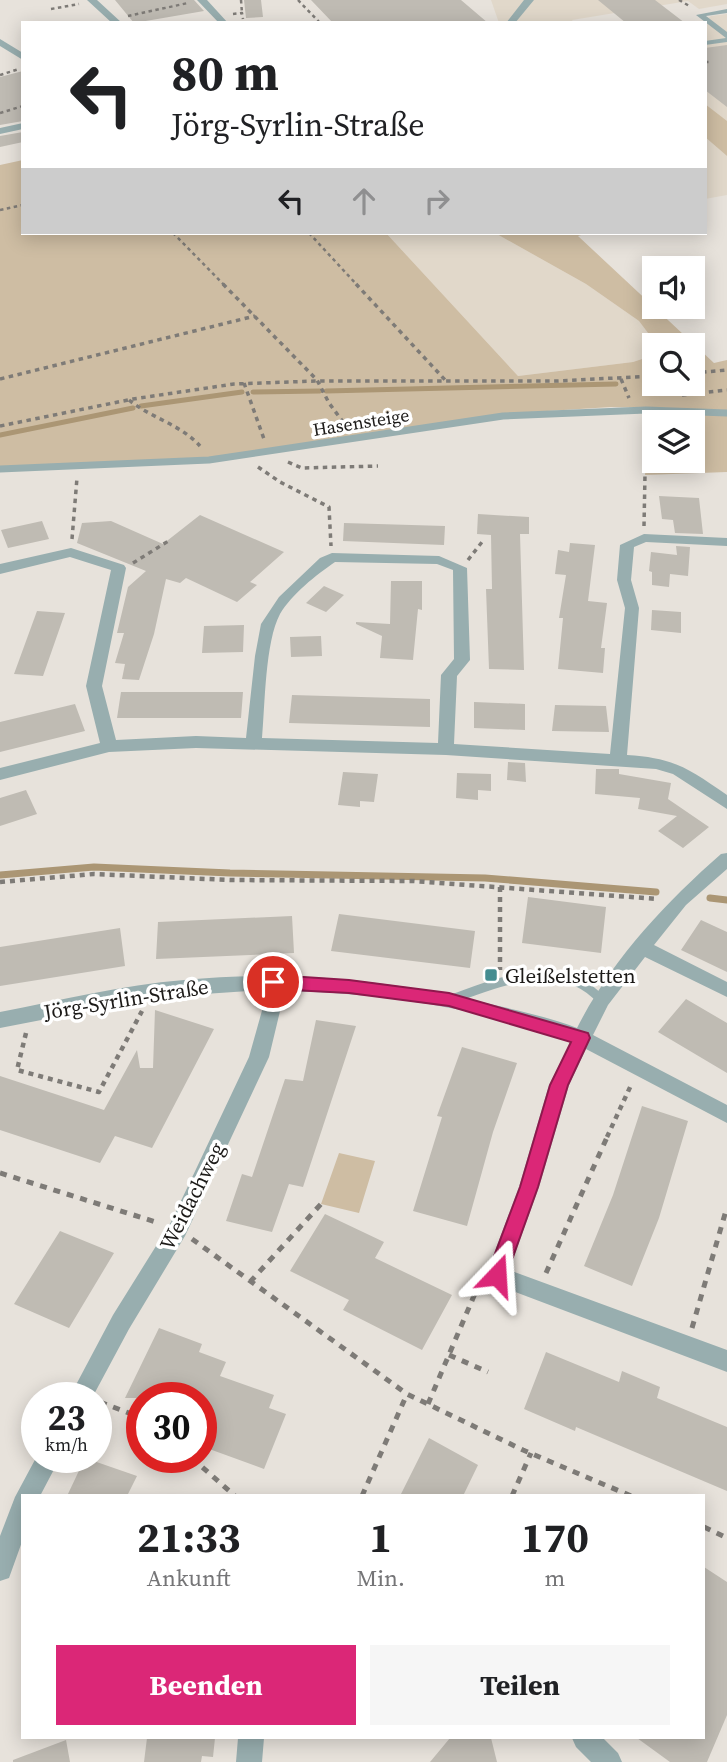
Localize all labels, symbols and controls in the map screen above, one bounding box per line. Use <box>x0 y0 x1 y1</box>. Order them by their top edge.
text: 80 m <box>171 39 279 106</box>
icon: left <box>56 49 147 140</box>
text: Jörg-Syrlin-Straße <box>171 103 425 147</box>
icon: left <box>272 182 310 220</box>
icon: ahead <box>345 182 383 220</box>
icon: right <box>418 182 456 220</box>
map controls <box>642 256 705 473</box>
button: sound <box>642 256 705 319</box>
button: search <box>642 333 705 396</box>
street label: Hasensteige <box>311 402 411 442</box>
button: layers <box>642 410 705 473</box>
pin <box>243 952 303 1012</box>
place label: Gleißelstetten <box>505 961 636 990</box>
icon: arrive <box>254 963 292 1001</box>
marker: Gleißelstetten <box>483 967 499 983</box>
street label: Jörg-Syrlin-Straße <box>41 972 210 1026</box>
street label: Weidachweg <box>152 1137 232 1255</box>
position arrow <box>460 1238 534 1312</box>
speed limit sign: 30 <box>126 1382 217 1473</box>
text: 23 <box>48 1394 85 1442</box>
text: km/h <box>45 1432 88 1457</box>
text: 21:33 <box>137 1508 241 1566</box>
text: 1 <box>369 1508 392 1566</box>
text: 170 <box>521 1508 589 1566</box>
text: Ankunft <box>147 1562 231 1594</box>
text: Min. <box>356 1562 405 1594</box>
text: m <box>545 1562 565 1594</box>
button: Beenden <box>56 1645 356 1725</box>
button: Teilen <box>370 1645 670 1725</box>

